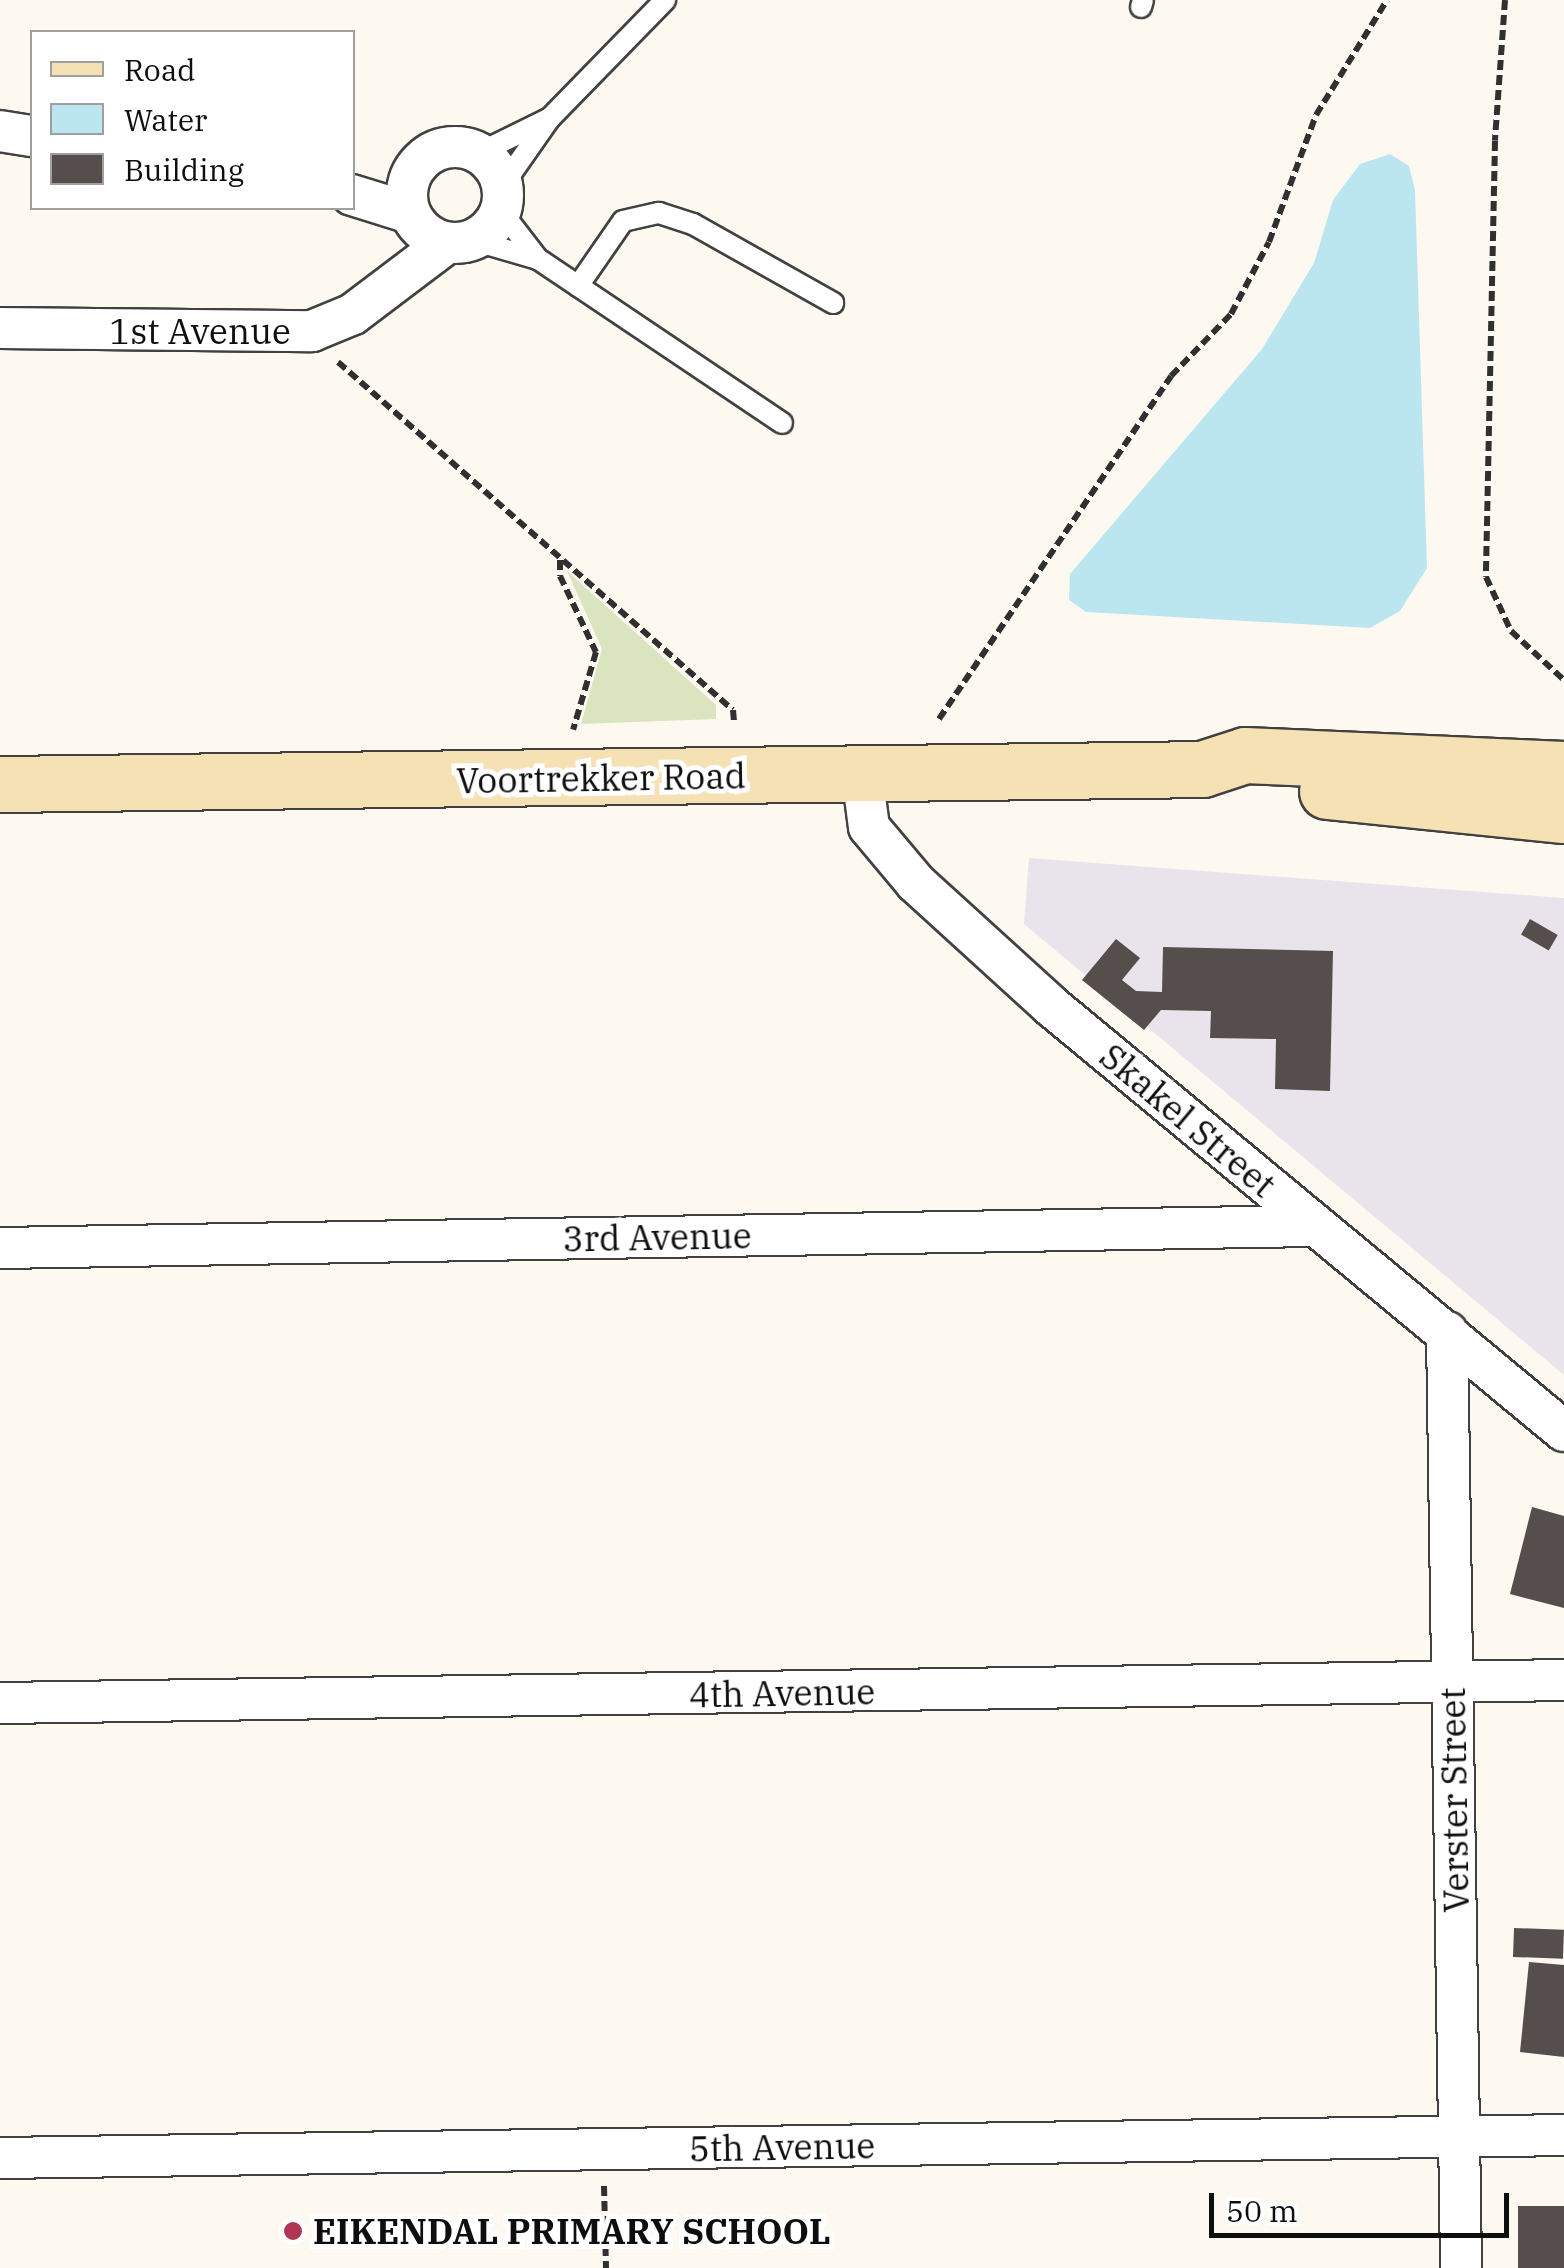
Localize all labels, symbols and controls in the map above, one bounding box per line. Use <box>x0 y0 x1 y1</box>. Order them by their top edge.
legend <box>30 30 355 210</box>
text: Road <box>124 50 196 89</box>
text: Water <box>124 100 207 139</box>
text: Building <box>124 150 244 189</box>
street label: 1st Avenue <box>109 310 291 352</box>
street label: Voortrekker Road <box>456 754 746 802</box>
street label: Skakel Street <box>1092 1035 1284 1205</box>
street label: 3rd Avenue <box>562 1214 752 1260</box>
street label: 4th Avenue <box>688 1670 876 1716</box>
street label: Verster Street <box>1431 1687 1477 1913</box>
street label: 5th Avenue <box>688 2124 876 2170</box>
scale bar <box>1214 2173 1514 2235</box>
text: 50 m <box>1226 2191 1298 2230</box>
place label: EIKENDAL PRIMARY SCHOOL <box>313 2210 831 2252</box>
marker: EIKENDAL PRIMARY SCHOOL <box>282 2220 304 2242</box>

